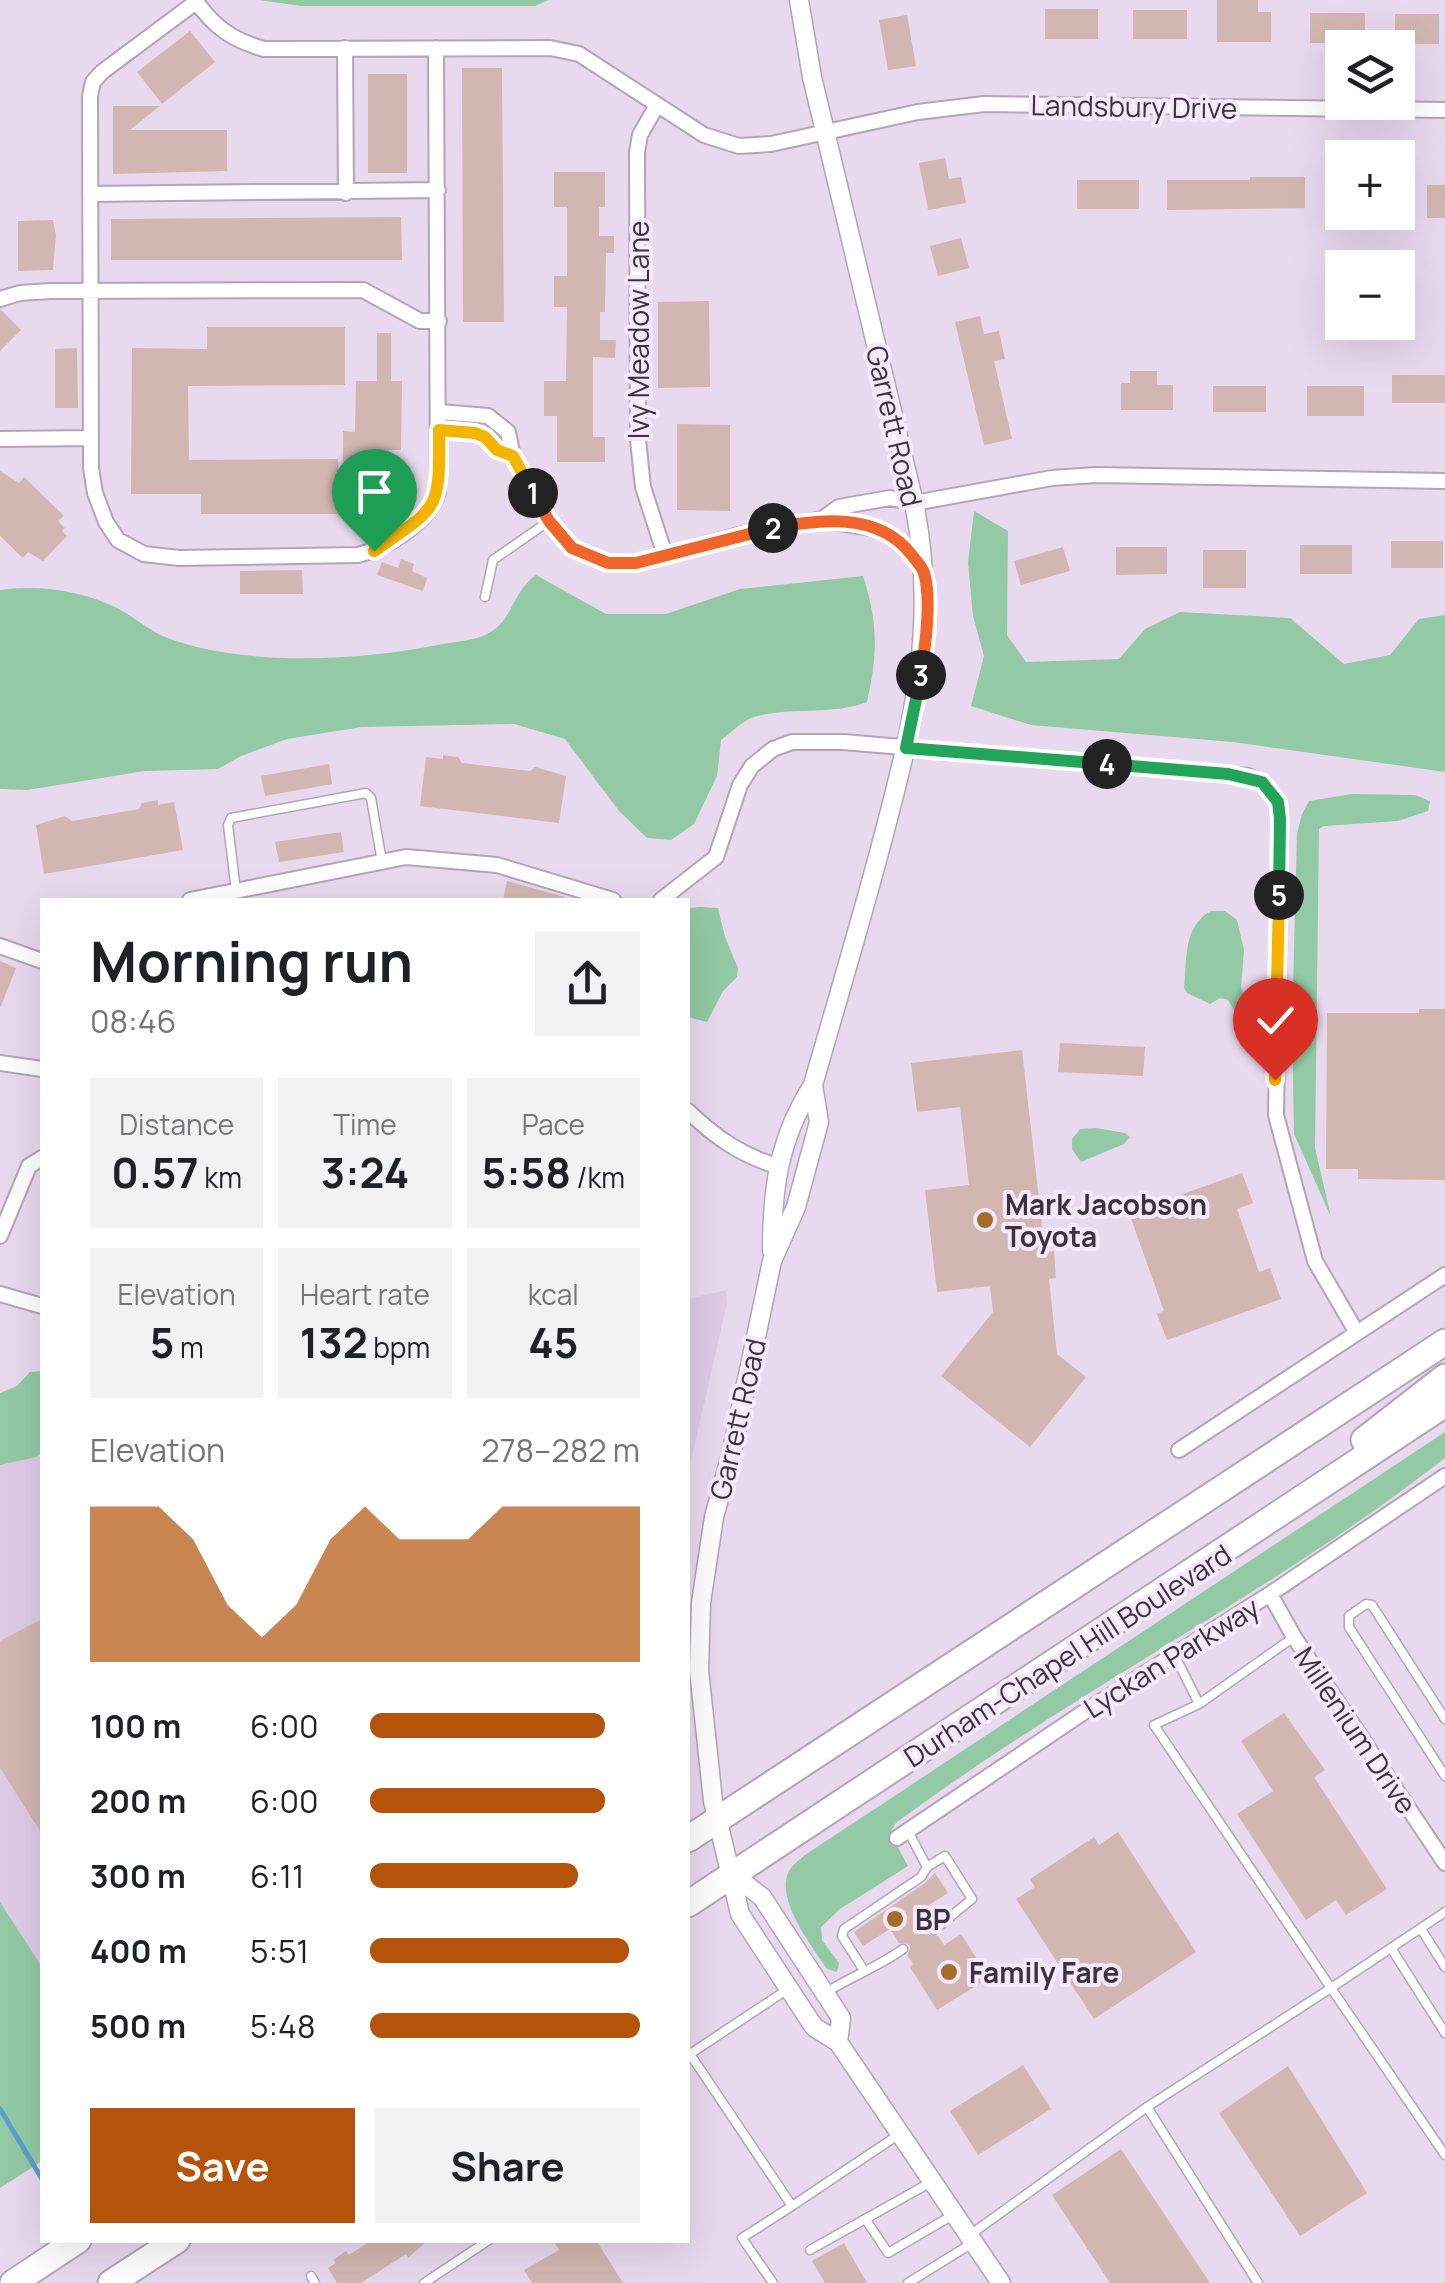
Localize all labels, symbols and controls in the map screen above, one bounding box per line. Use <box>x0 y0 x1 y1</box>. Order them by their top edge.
map controls <box>1325 30 1415 340</box>
button: layers <box>1325 30 1415 120</box>
street label: Landsbury Drive <box>1030 85 1238 127</box>
button: + <box>1325 140 1415 230</box>
street label: Ivy Meadow Lane <box>619 221 657 439</box>
button: − <box>1325 250 1415 340</box>
street label: Garrett Road <box>858 342 932 510</box>
pin <box>332 449 417 552</box>
icon: arrive <box>347 464 402 519</box>
pin: 1 <box>508 468 558 518</box>
text: 1 <box>527 474 539 512</box>
pin: 2 <box>748 503 798 553</box>
text: 2 <box>765 509 781 547</box>
pin: 3 <box>896 650 946 700</box>
text: 3 <box>913 656 929 694</box>
pin: 4 <box>1082 739 1132 789</box>
text: 4 <box>1098 745 1116 783</box>
pin: 5 <box>1254 870 1304 920</box>
text: 5 <box>1271 876 1287 914</box>
text: Morning run <box>90 923 413 999</box>
button: share <box>535 931 640 1036</box>
pin <box>1233 978 1318 1081</box>
icon: check <box>1248 993 1303 1048</box>
text: 08:46 <box>90 999 176 1043</box>
text: Distance <box>119 1105 234 1143</box>
text: Time <box>333 1105 397 1143</box>
text: Pace <box>522 1105 585 1143</box>
text: 0.57 <box>111 1143 199 1201</box>
text: 3:24 <box>321 1143 409 1201</box>
text: 5:58 <box>482 1143 571 1201</box>
text: km <box>199 1158 242 1196</box>
text: /km <box>571 1158 625 1196</box>
place label: Mark Jacobson Toyota <box>1005 1185 1207 1255</box>
marker: Mark Jacobson Toyota <box>974 1209 996 1231</box>
text: Elevation <box>118 1275 236 1313</box>
text: Heart rate <box>300 1275 430 1313</box>
text: kcal <box>528 1275 579 1313</box>
text: 5 <box>150 1313 174 1371</box>
text: 132 <box>300 1313 368 1371</box>
text: 45 <box>528 1313 578 1371</box>
text: m <box>174 1328 204 1366</box>
text: bpm <box>368 1328 430 1366</box>
street label: Garrett Road <box>700 1335 774 1503</box>
text: Elevation <box>90 1428 225 1472</box>
text: 278–282 m <box>481 1428 640 1472</box>
street label: Durham-Chapel Hill Boulevard <box>896 1535 1238 1775</box>
street label: Lyckan Parkway <box>1076 1588 1266 1726</box>
street label: Millenium Drive <box>1286 1639 1426 1821</box>
text: 100 m <box>90 1704 181 1748</box>
text: 6:00 <box>250 1704 318 1748</box>
text: 200 m <box>90 1779 186 1823</box>
text: 6:00 <box>250 1779 318 1823</box>
text: 300 m <box>90 1854 186 1898</box>
text: 6:11 <box>250 1854 304 1898</box>
place label: BP <box>915 1900 951 1938</box>
marker: BP <box>884 1908 906 1930</box>
text: 400 m <box>90 1929 187 1973</box>
text: 5:51 <box>250 1929 309 1973</box>
place label: Family Fare <box>969 1953 1119 1991</box>
marker: Family Fare <box>938 1961 960 1983</box>
text: 500 m <box>90 2004 186 2048</box>
text: 5:48 <box>250 2004 316 2048</box>
button: Save <box>90 2108 355 2223</box>
button: Share <box>375 2108 640 2223</box>

